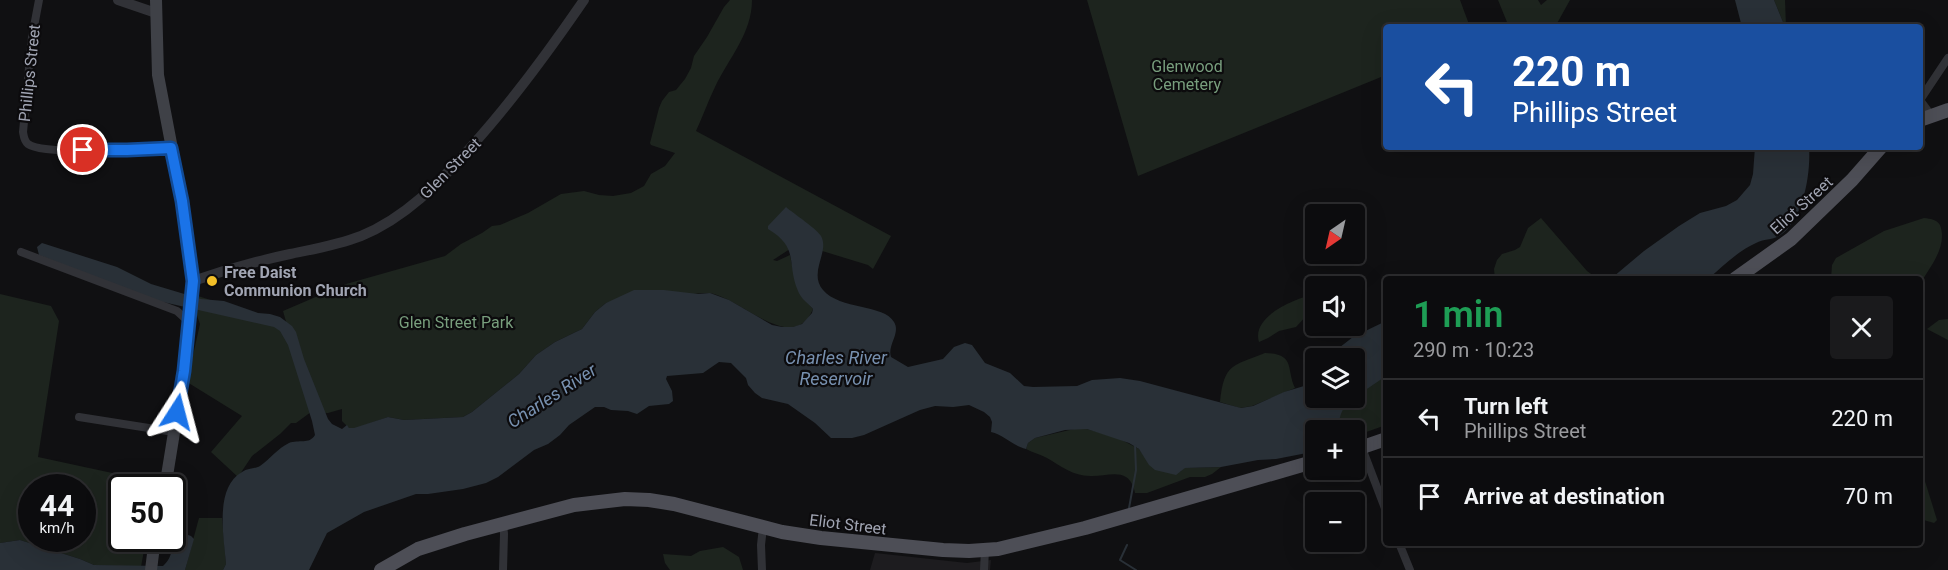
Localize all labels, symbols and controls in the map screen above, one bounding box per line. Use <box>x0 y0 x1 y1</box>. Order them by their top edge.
street label: Phillips Street <box>15 23 44 123</box>
text: 220 m <box>1512 47 1631 96</box>
icon: left <box>1413 48 1491 126</box>
park label: Glenwood Cemetery <box>1151 57 1223 94</box>
text: Phillips Street <box>1512 97 1677 129</box>
pin <box>57 124 108 175</box>
icon: arrive <box>66 133 99 166</box>
street label: Glen Street <box>416 134 485 203</box>
street label: Eliot Street <box>1766 172 1836 238</box>
north arrow <box>1305 204 1365 264</box>
map controls <box>1305 204 1365 552</box>
place label: Free Daist Communion Church <box>224 263 367 300</box>
marker: Free Daist Communion Church <box>205 274 219 288</box>
button: sound <box>1305 276 1365 336</box>
text: 1 min <box>1413 294 1503 336</box>
button: close <box>1830 296 1893 359</box>
park label: Glen Street Park <box>399 313 514 332</box>
text: 290 m · 10:23 <box>1413 338 1534 362</box>
water label: Charles River Reservoir <box>785 347 888 389</box>
button: layers <box>1305 348 1365 408</box>
water label: Charles River <box>503 358 601 432</box>
position arrow <box>145 380 209 444</box>
text: Turn left <box>1464 394 1548 419</box>
icon: left <box>1413 402 1446 435</box>
text: 220 m <box>1831 406 1893 431</box>
text: Phillips Street <box>1464 419 1586 443</box>
button: + <box>1305 420 1365 480</box>
speed limit sign: 50 <box>108 474 186 552</box>
icon: arrive <box>1413 480 1446 513</box>
text: Arrive at destination <box>1464 484 1665 509</box>
text: 70 m <box>1844 484 1893 509</box>
text: 44 <box>40 488 74 523</box>
button: − <box>1305 492 1365 552</box>
street label: Eliot Street <box>808 510 888 539</box>
text: km/h <box>39 519 75 537</box>

